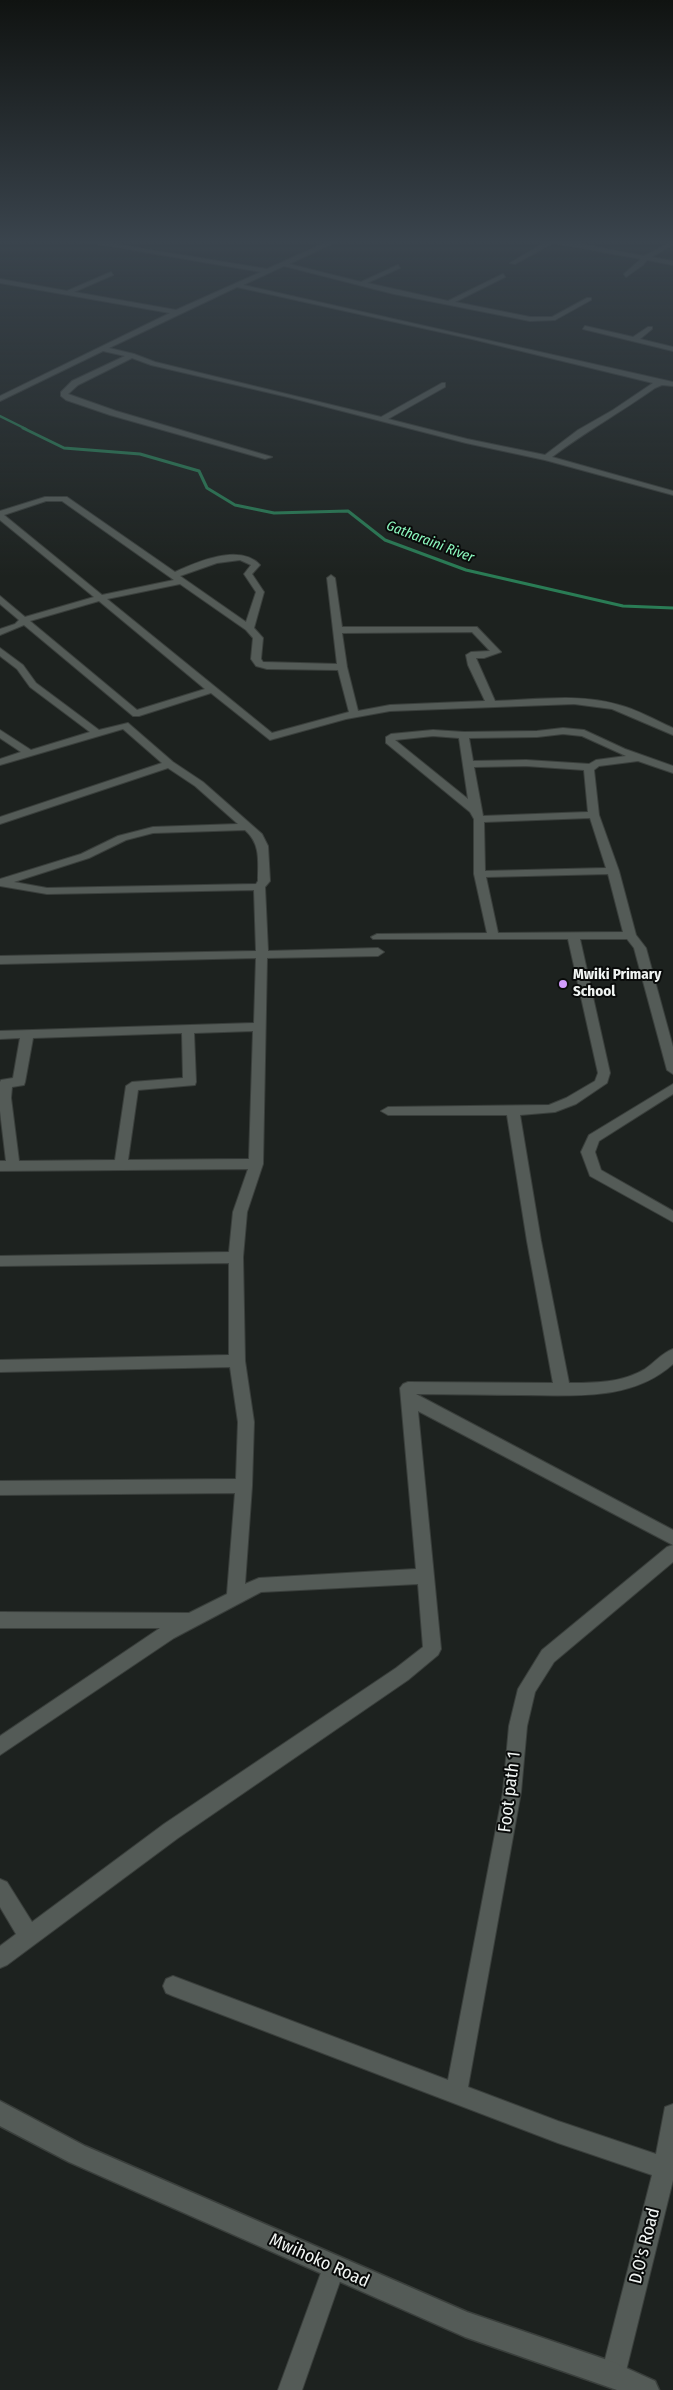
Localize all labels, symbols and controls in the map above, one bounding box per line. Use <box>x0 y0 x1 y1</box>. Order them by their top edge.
water label: Gatharaini River <box>384 518 476 566</box>
place label: Mwiki Primary School <box>573 966 661 1001</box>
marker: Mwiki Primary School <box>557 978 569 990</box>
street label: Foot path 1 <box>494 1750 526 1834</box>
street label: D.O's Road <box>625 2206 665 2286</box>
street label: Mwihoko Road <box>266 2229 372 2293</box>

